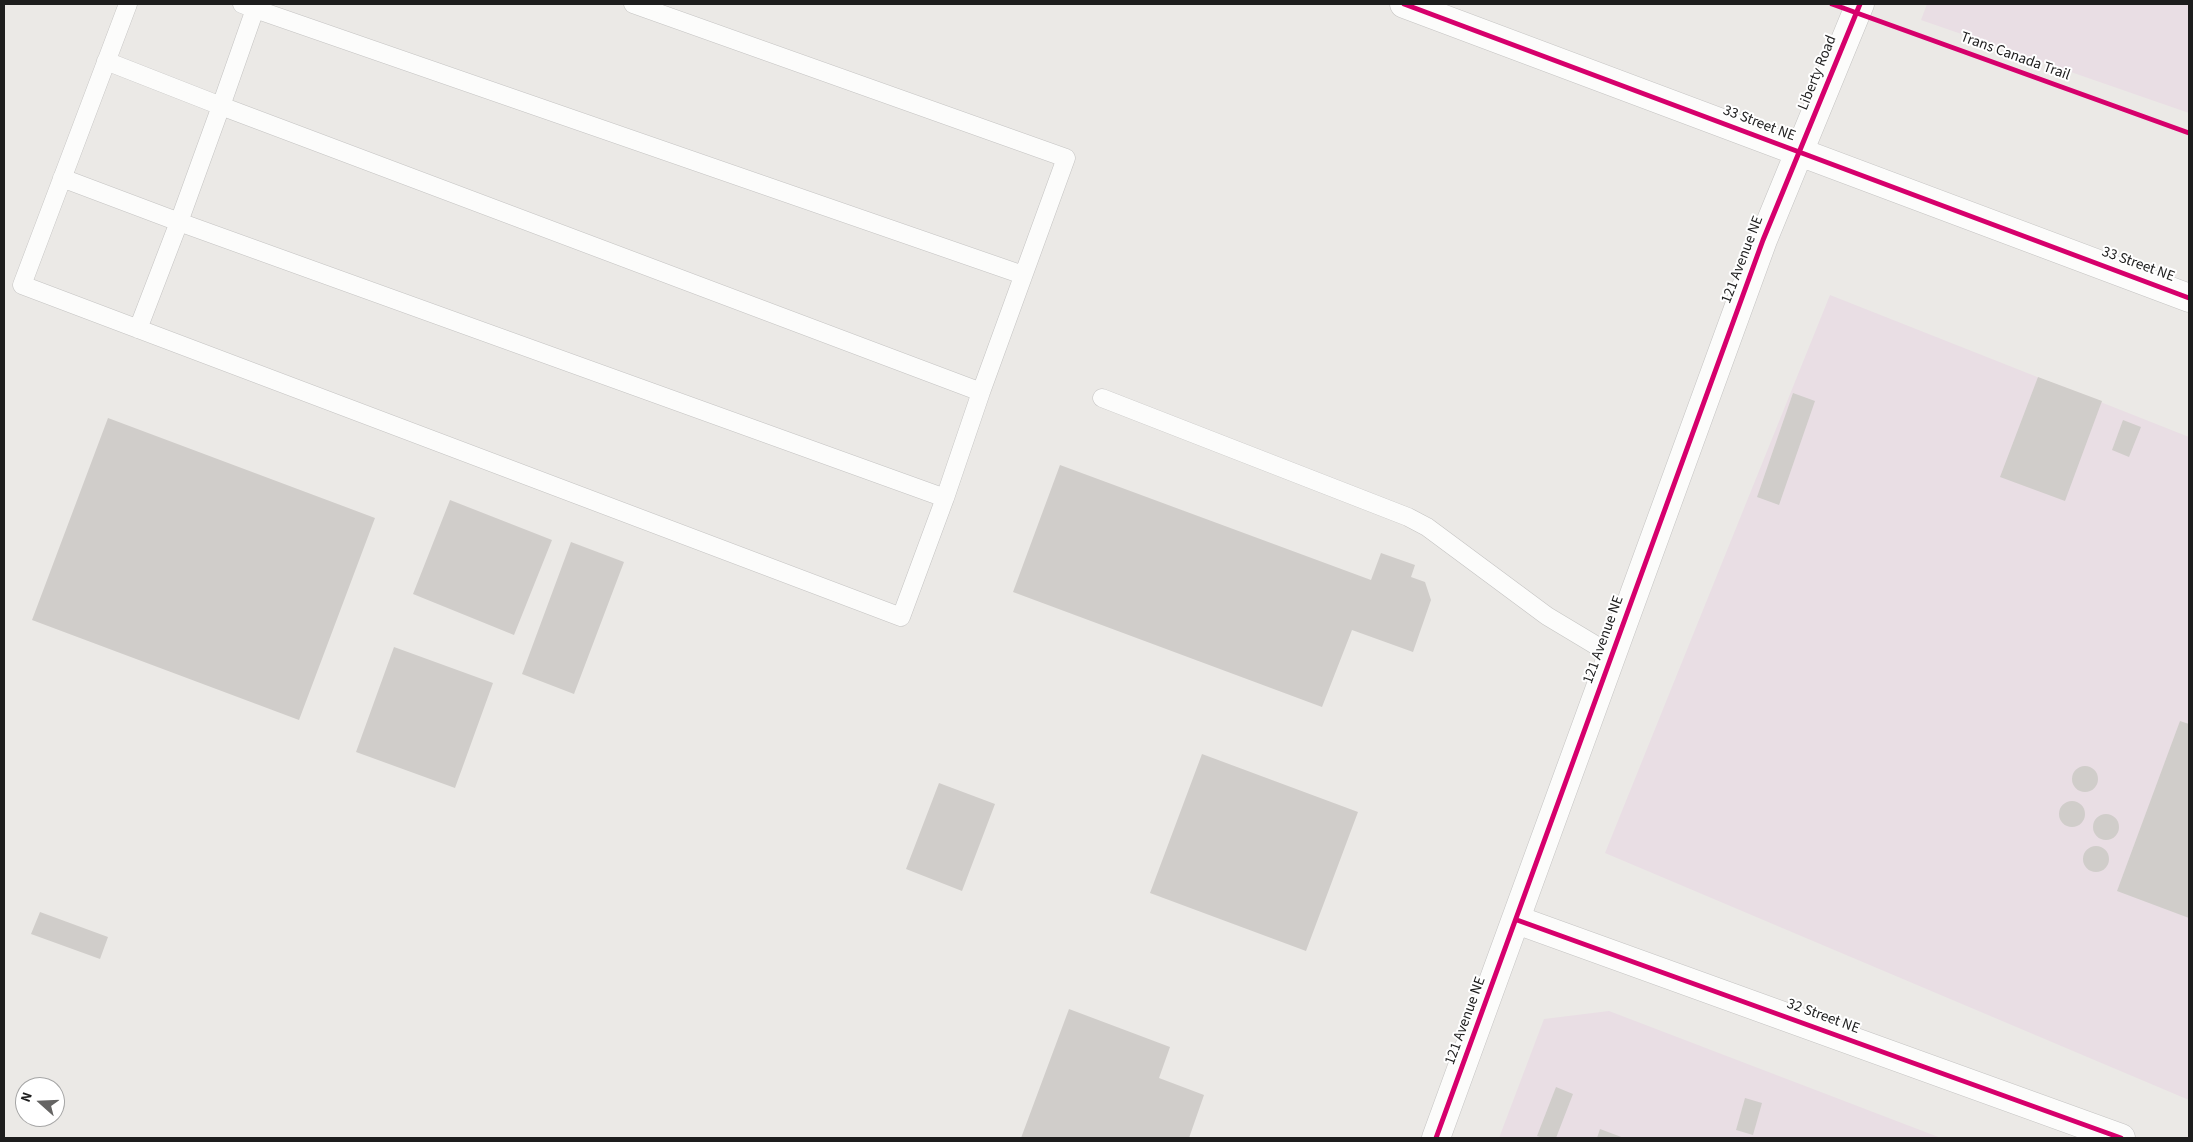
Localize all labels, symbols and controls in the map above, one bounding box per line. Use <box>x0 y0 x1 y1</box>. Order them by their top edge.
street label: Trans Canada Trail <box>1958 29 2072 85</box>
street label: Liberty Road <box>1795 33 1841 113</box>
street label: 33 Street NE <box>1720 102 1798 146</box>
street label: 121 Avenue NE <box>1718 214 1768 306</box>
street label: 33 Street NE <box>2099 244 2177 286</box>
street label: 121 Avenue NE <box>1580 594 1628 686</box>
street label: 121 Avenue NE <box>1442 975 1490 1067</box>
street label: 32 Street NE <box>1784 996 1862 1038</box>
north arrow <box>15 1077 65 1127</box>
text: N <box>16 1089 38 1105</box>

